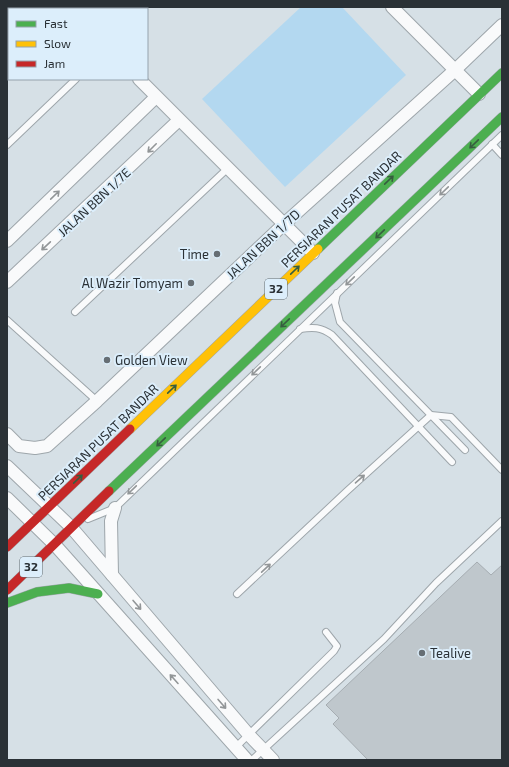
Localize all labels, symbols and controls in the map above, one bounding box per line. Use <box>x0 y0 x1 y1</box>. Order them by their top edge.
legend <box>8 8 148 80</box>
text: Fast <box>44 16 68 30</box>
text: Slow <box>44 36 71 50</box>
text: Jam <box>44 56 65 70</box>
one-way arrow <box>469 139 479 149</box>
one-way arrow <box>147 143 157 153</box>
street label: PERSIARAN PUSAT BANDAR <box>278 147 404 271</box>
street label: JALAN BBN 1/7E <box>54 164 134 240</box>
one-way arrow <box>384 175 394 185</box>
one-way arrow <box>439 186 449 196</box>
one-way arrow <box>50 190 60 200</box>
street label: JALAN BBN 1/7D <box>223 206 303 282</box>
one-way arrow <box>375 229 385 238</box>
one-way arrow <box>41 241 51 250</box>
place label: Time <box>180 246 209 262</box>
marker: Time <box>212 249 222 259</box>
one-way arrow <box>290 265 300 275</box>
place label: Al Wazir Tomyam <box>82 275 183 291</box>
one-way arrow <box>345 276 355 286</box>
marker: Al Wazir Tomyam <box>186 278 196 288</box>
road number: 32 <box>265 279 287 299</box>
one-way arrow <box>280 319 290 328</box>
place label: Golden View <box>115 352 188 368</box>
marker: Golden View <box>102 355 112 365</box>
one-way arrow <box>251 366 261 376</box>
street label: PERSIARAN PUSAT BANDAR <box>35 380 161 504</box>
one-way arrow <box>166 385 176 394</box>
one-way arrow <box>156 437 166 447</box>
one-way arrow <box>355 474 365 483</box>
one-way arrow <box>73 475 83 484</box>
one-way arrow <box>127 486 137 495</box>
road number: 32 <box>20 557 42 577</box>
one-way arrow <box>260 564 270 573</box>
one-way arrow <box>133 600 142 610</box>
place label: Tealive <box>430 645 471 661</box>
marker: Tealive <box>417 648 427 658</box>
one-way arrow <box>169 674 178 684</box>
one-way arrow <box>217 698 226 709</box>

